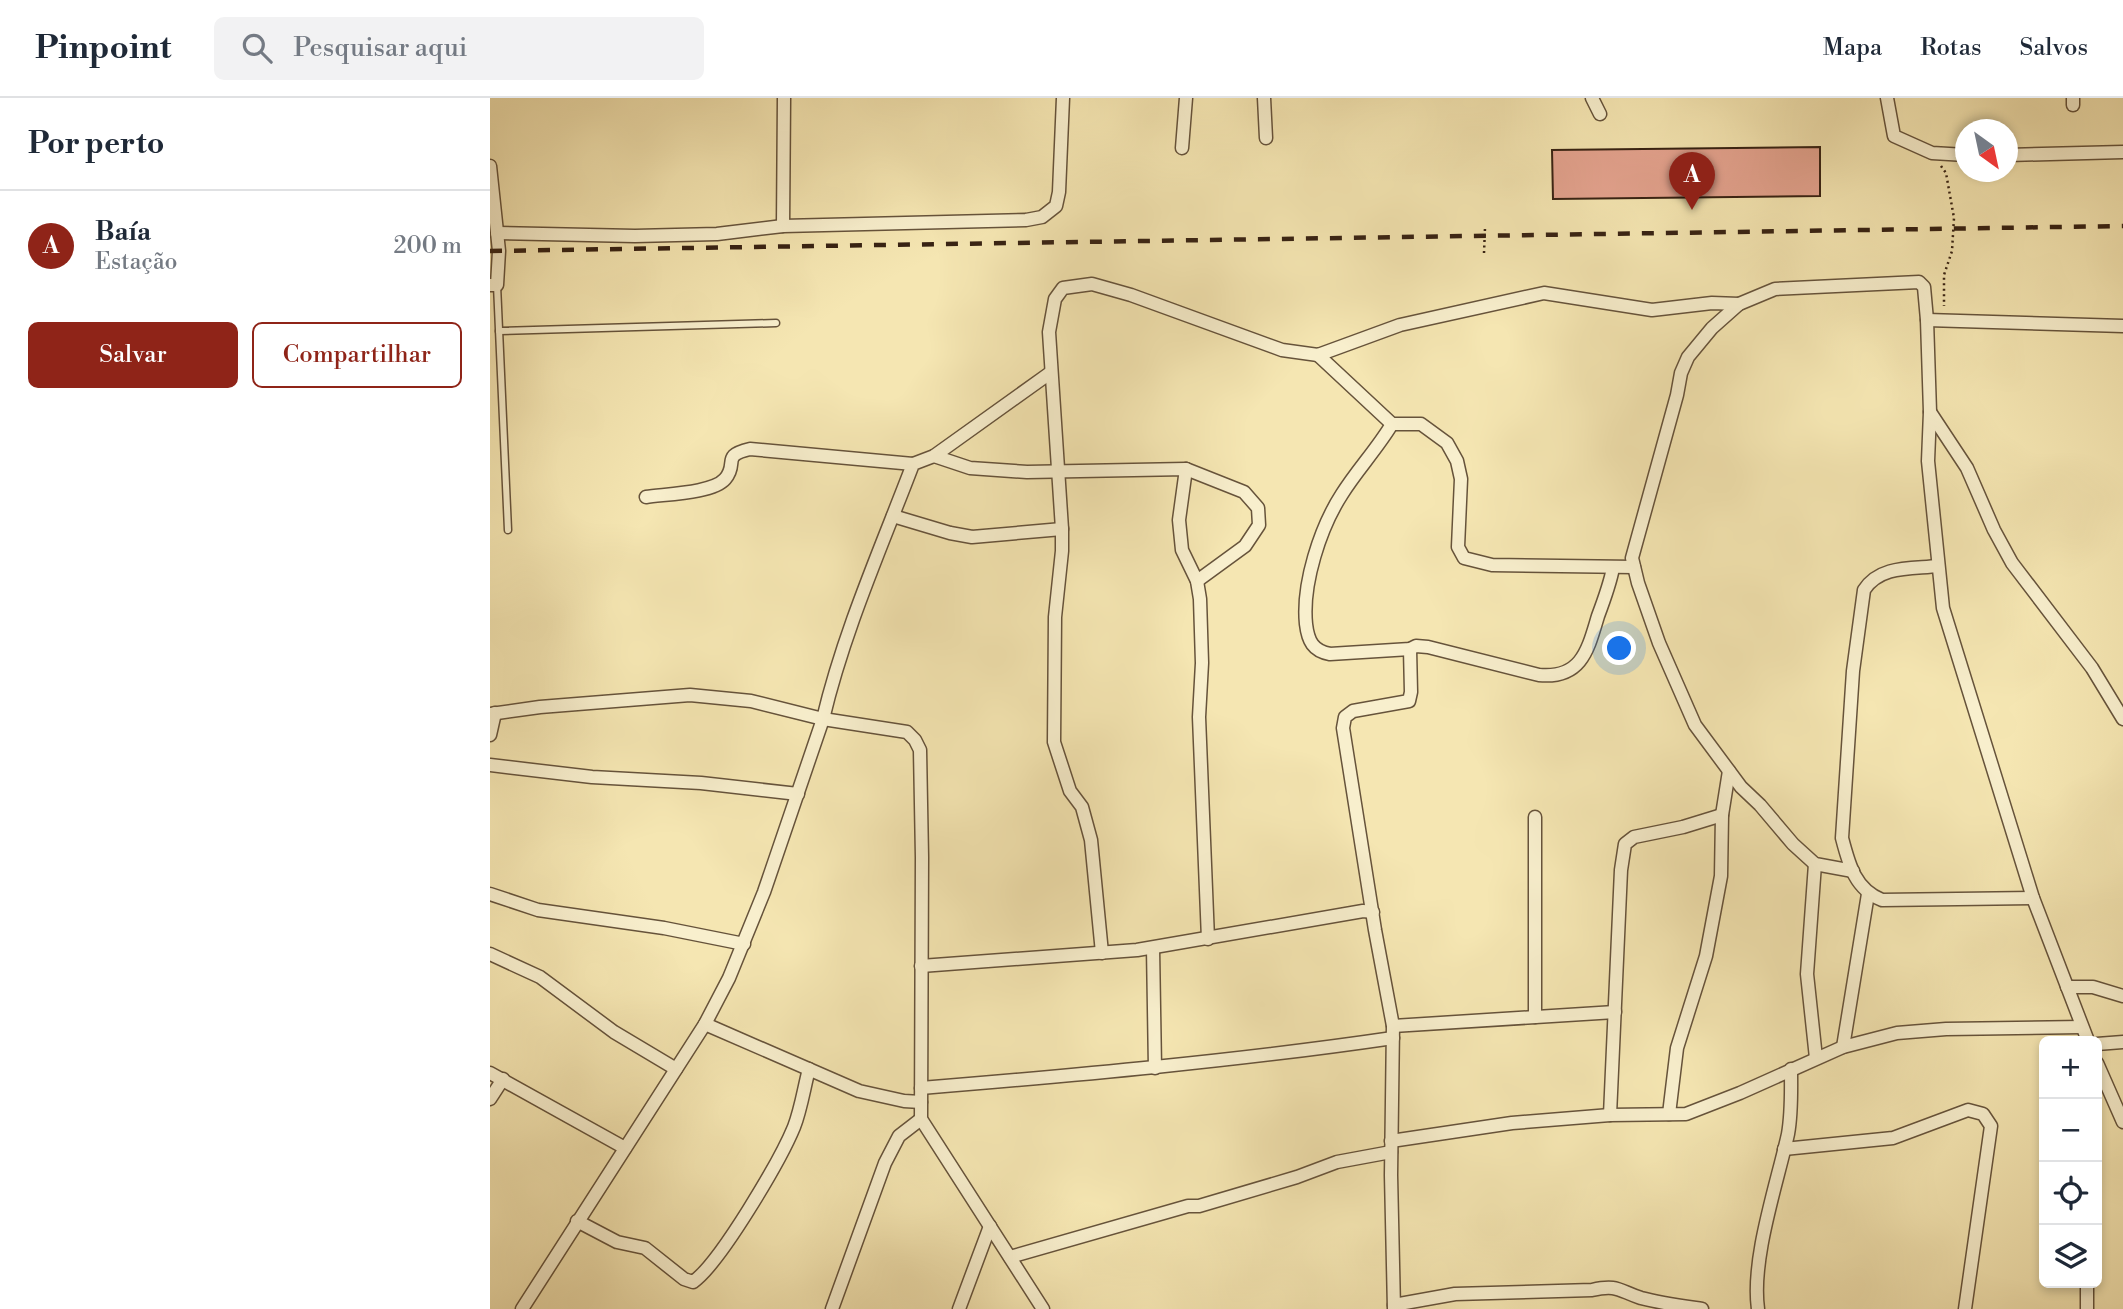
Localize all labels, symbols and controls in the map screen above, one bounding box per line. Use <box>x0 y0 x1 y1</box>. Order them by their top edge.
search box <box>214 17 704 80</box>
text: Pinpoint <box>35 28 172 69</box>
icon: search <box>238 29 276 67</box>
text: Pesquisar aqui <box>294 32 467 64</box>
text: Mapa <box>1823 33 1882 63</box>
text: Rotas <box>1920 33 1981 63</box>
text: Salvos <box>2019 33 2088 63</box>
north arrow <box>1955 119 2018 182</box>
text: Por perto <box>28 125 164 163</box>
pin: A <box>1669 152 1715 210</box>
text: Baía <box>95 216 151 248</box>
text: A <box>43 232 59 260</box>
text: 200 m <box>394 232 462 260</box>
text: Estação <box>95 248 177 276</box>
button: Salvar <box>28 322 238 388</box>
button: Compartilhar <box>252 322 462 388</box>
your location <box>1602 631 1636 665</box>
map controls <box>2039 1036 2102 1288</box>
button: + <box>2039 1036 2102 1099</box>
button: − <box>2039 1099 2102 1162</box>
button: locate <box>2039 1162 2102 1225</box>
button: layers <box>2039 1225 2102 1288</box>

